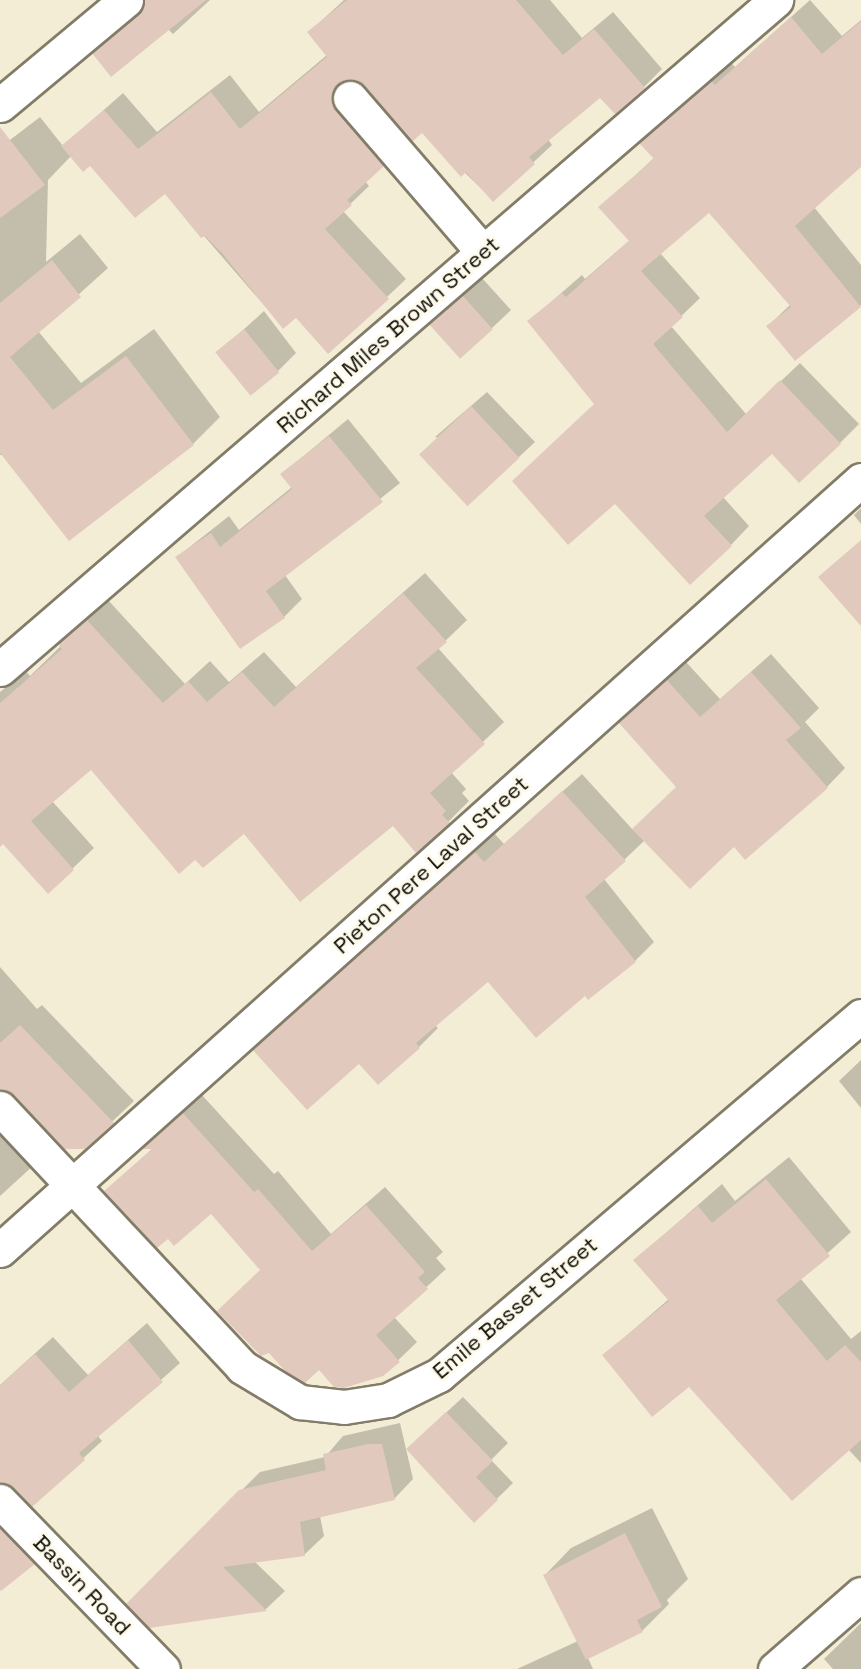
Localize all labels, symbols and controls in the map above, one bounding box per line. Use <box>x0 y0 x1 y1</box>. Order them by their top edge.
street label: Richard Miles Brown Street <box>271 231 505 439</box>
street label: Pieton Pere Laval Street <box>328 771 534 959</box>
street label: Emile Basset Street <box>427 1231 603 1385</box>
street label: Bassin Road <box>28 1529 136 1641</box>

